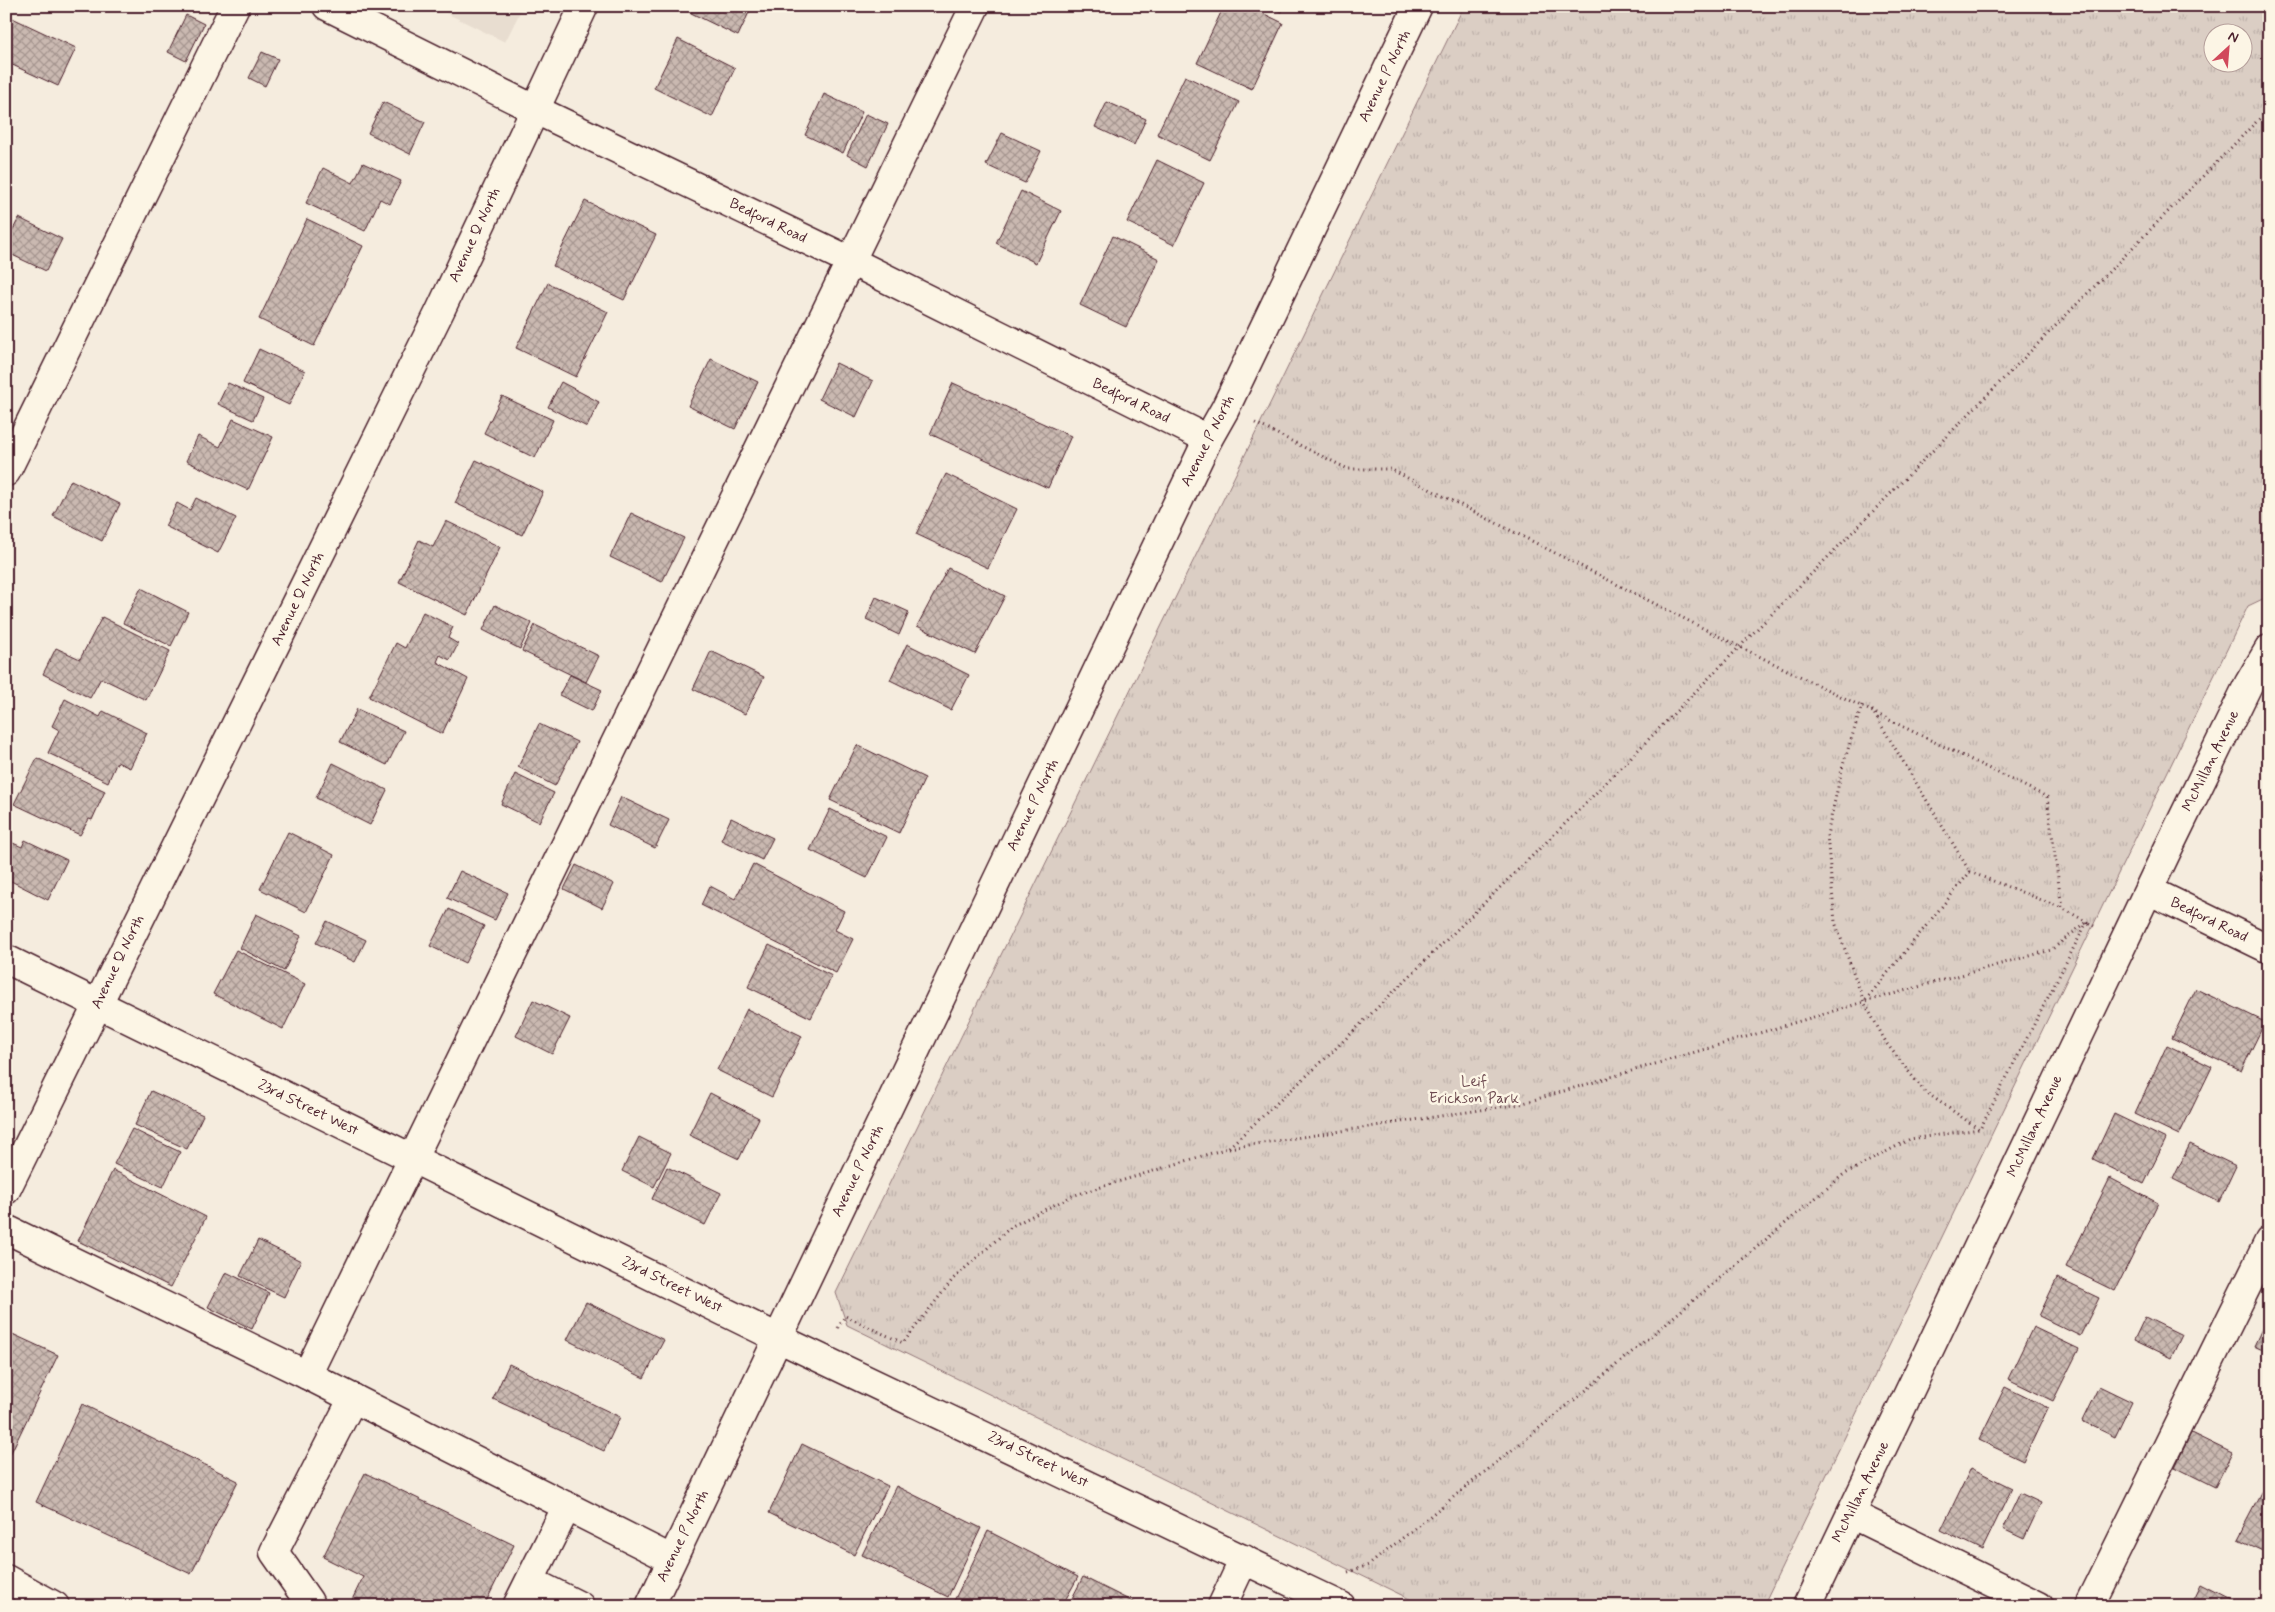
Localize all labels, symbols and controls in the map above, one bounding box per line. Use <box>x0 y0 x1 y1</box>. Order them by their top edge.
north arrow <box>2202 22 2252 72</box>
street label: Avenue P North <box>1354 27 1416 125</box>
text: N <box>2225 27 2241 47</box>
street label: Avenue Q North <box>444 184 506 286</box>
street label: Bedford Road <box>725 194 810 250</box>
street label: Bedford Road <box>1088 374 1173 430</box>
street label: Avenue P North <box>1176 392 1240 490</box>
street label: Avenue Q North <box>267 549 329 649</box>
street label: McMillan Avenue <box>2178 707 2244 815</box>
street label: Avenue P North <box>1002 756 1064 854</box>
street label: Bedford Road <box>2166 893 2251 949</box>
street label: Avenue Q North <box>87 912 149 1012</box>
park label: Leif Erickson Park <box>1429 1072 1519 1109</box>
street label: McMillan Avenue <box>2003 1072 2067 1180</box>
street label: 23rd Street West <box>254 1075 362 1141</box>
street label: Avenue P North <box>827 1122 889 1220</box>
street label: 23rd Street West <box>618 1252 726 1318</box>
street label: 23rd Street West <box>984 1427 1092 1493</box>
street label: McMillan Avenue <box>1828 1438 1894 1546</box>
street label: Avenue P North <box>652 1487 714 1585</box>

